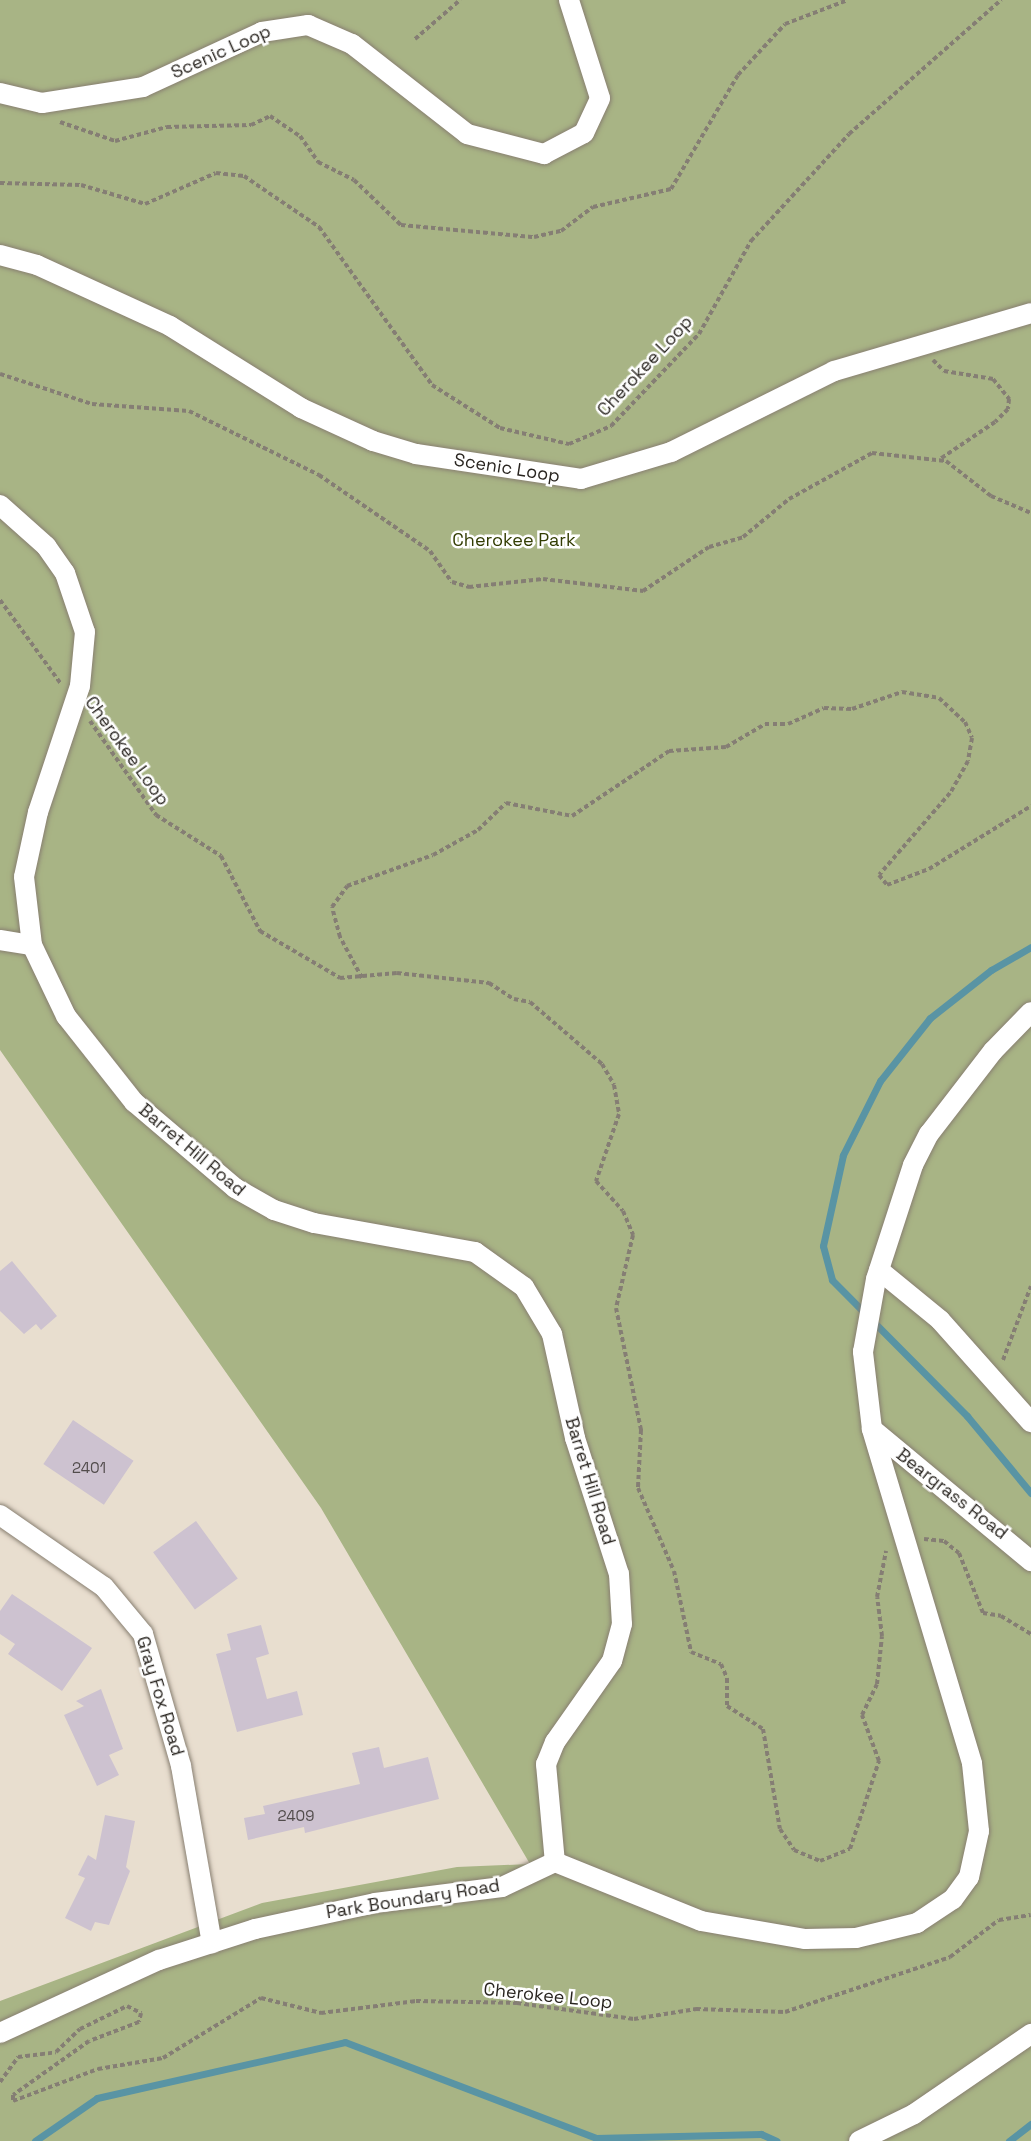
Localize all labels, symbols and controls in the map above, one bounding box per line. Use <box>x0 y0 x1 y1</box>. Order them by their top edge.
street label: Scenic Loop <box>168 20 274 84</box>
street label: Cherokee Loop <box>593 311 697 421</box>
street label: Scenic Loop <box>453 449 561 487</box>
park label: Cherokee Park <box>452 529 576 551</box>
street label: Cherokee Loop <box>80 692 174 810</box>
street label: Barret Hill Road <box>134 1099 250 1201</box>
street label: Barret Hill Road <box>560 1414 620 1548</box>
street label: Beargrass Road <box>892 1444 1012 1544</box>
house number: 2401 <box>72 1459 106 1477</box>
street label: Gray Fox Road <box>132 1634 188 1758</box>
house number: 2409 <box>278 1807 314 1825</box>
street label: Park Boundary Road <box>325 1875 501 1923</box>
street label: Cherokee Loop <box>482 1978 614 2014</box>

